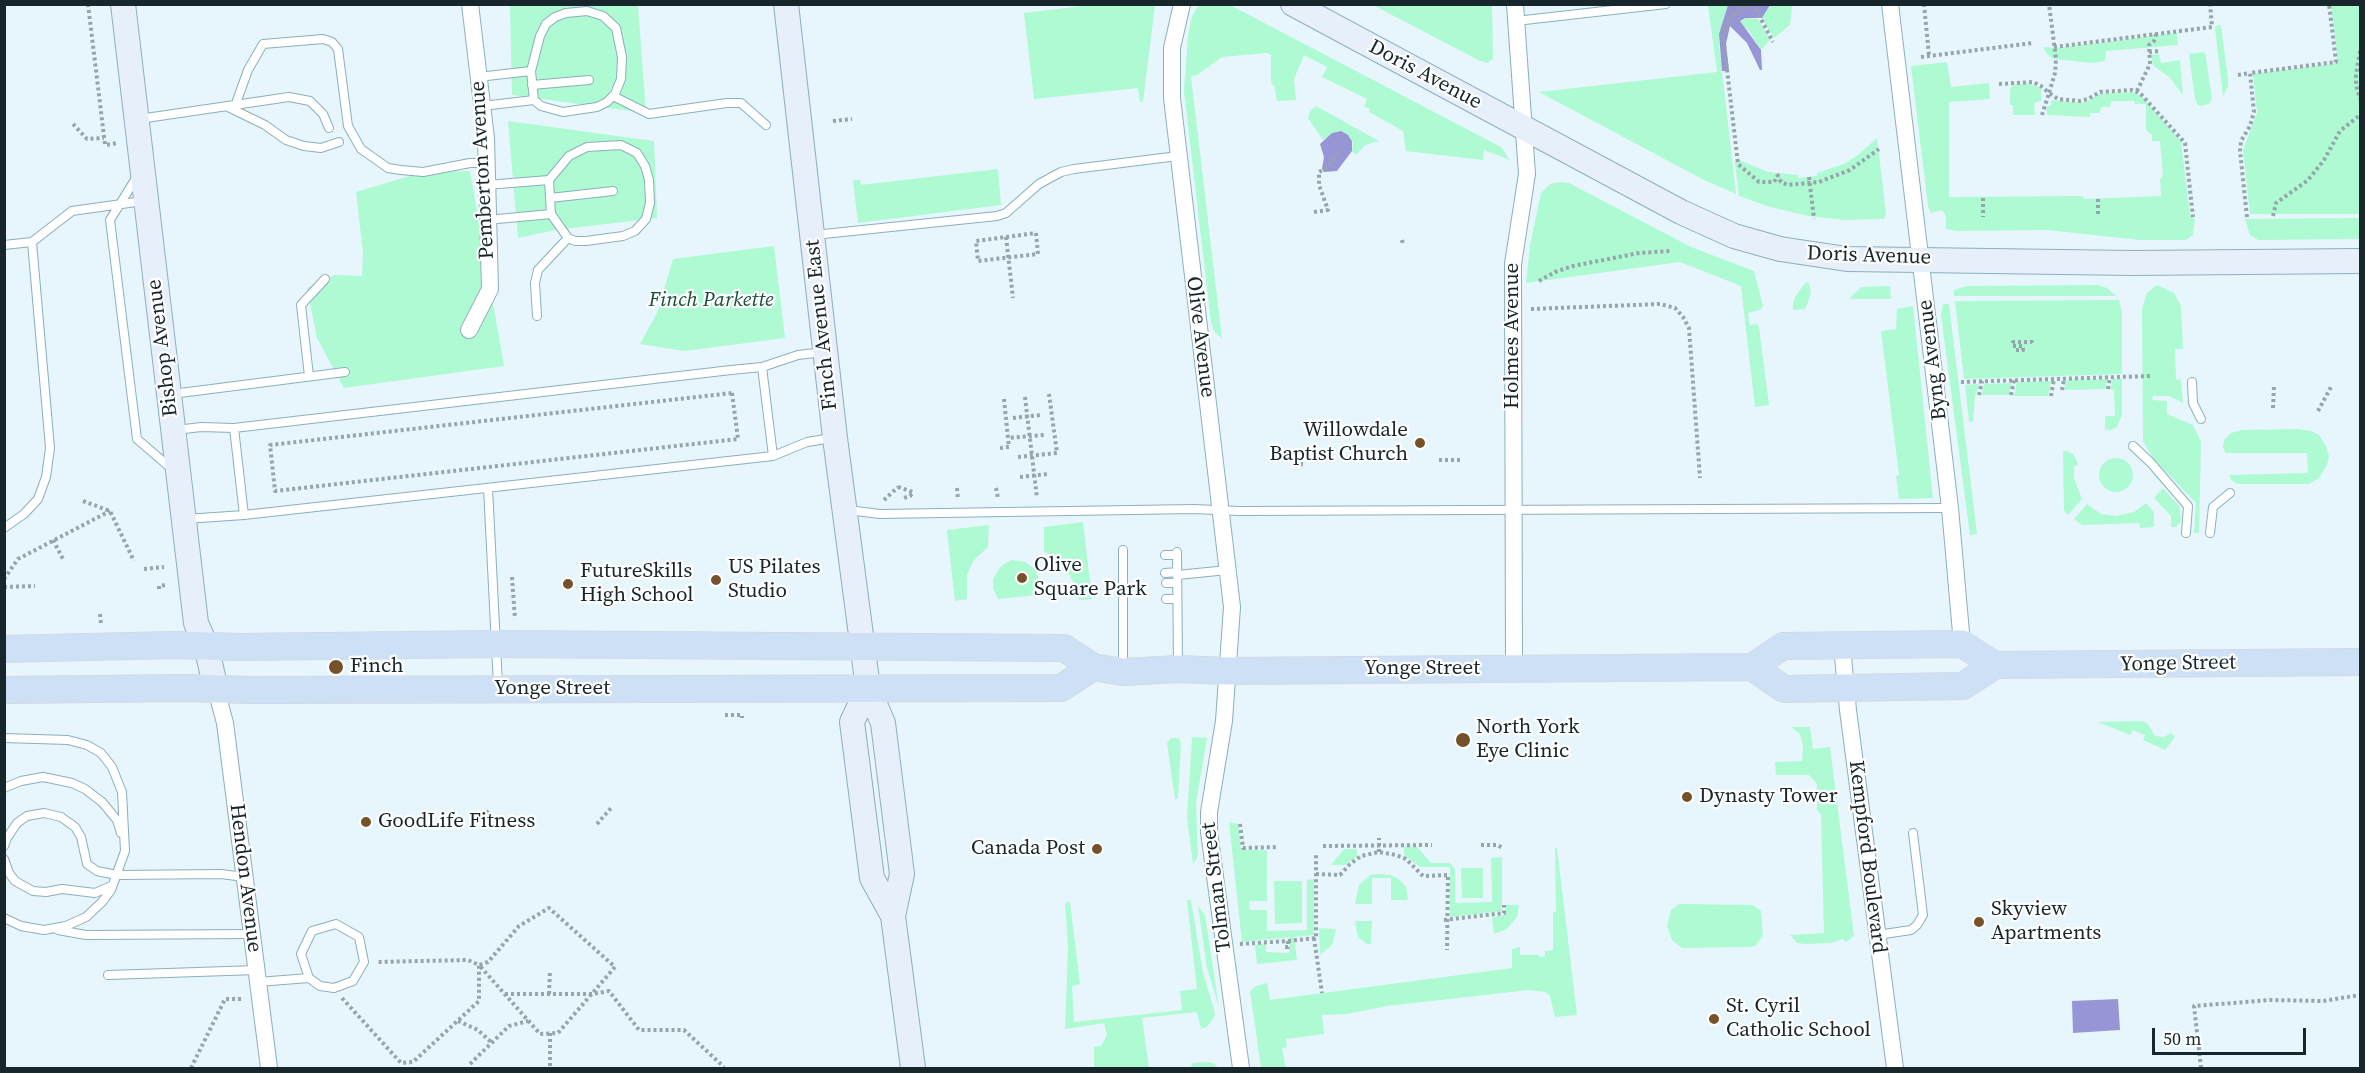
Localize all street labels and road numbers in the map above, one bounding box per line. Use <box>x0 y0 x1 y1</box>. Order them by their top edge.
street label: Doris Avenue <box>1364 35 1486 115</box>
street label: Pemberton Avenue <box>466 80 500 260</box>
street label: Finch Avenue East <box>801 238 843 412</box>
street label: Doris Avenue <box>1806 241 1932 271</box>
street label: Holmes Avenue <box>1500 263 1526 409</box>
street label: Olive Avenue <box>1180 275 1220 399</box>
street label: Bishop Avenue <box>142 278 184 418</box>
street label: Byng Avenue <box>1913 298 1953 422</box>
street label: Yonge Street <box>2120 650 2236 678</box>
street label: Yonge Street <box>1364 656 1480 682</box>
street label: Yonge Street <box>494 676 610 702</box>
street label: Kempford Boulevard <box>1843 759 1891 955</box>
street label: Hendon Avenue <box>223 802 267 954</box>
street label: Tolman Street <box>1197 821 1237 953</box>

